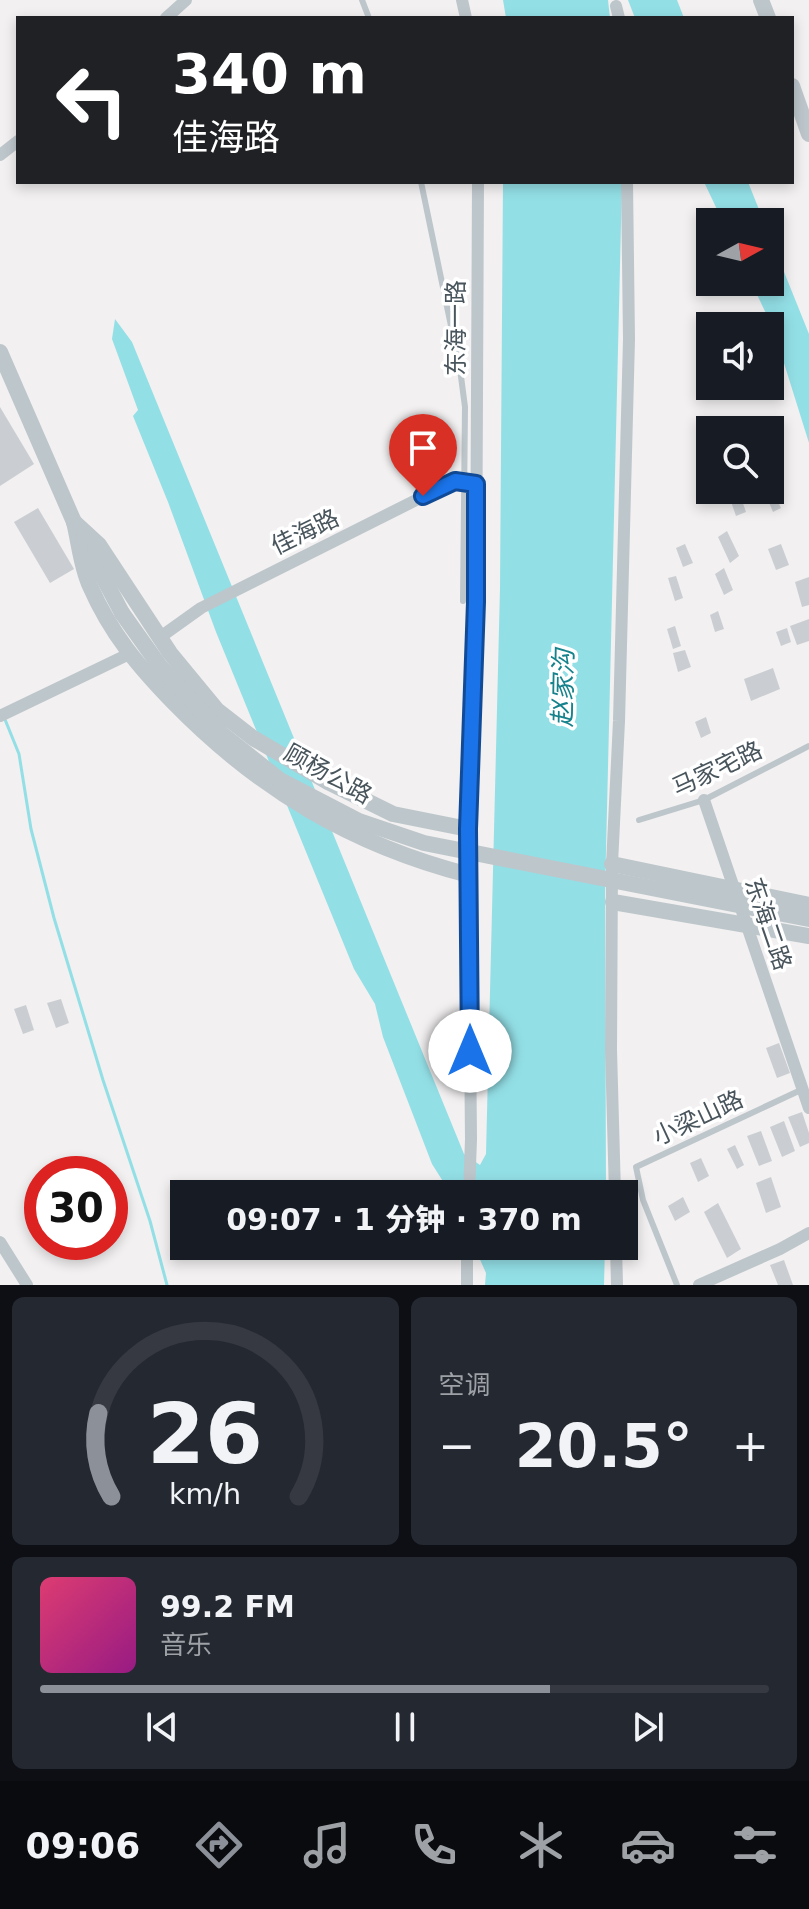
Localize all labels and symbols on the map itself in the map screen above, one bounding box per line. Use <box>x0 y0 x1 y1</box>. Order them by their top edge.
north arrow <box>696 208 784 296</box>
street label: 东海一路 <box>442 280 470 376</box>
pin <box>389 414 457 496</box>
street label: 佳海路 <box>267 504 343 560</box>
water label: 赵家沟 <box>547 646 579 727</box>
street label: 马家宅路 <box>668 736 766 802</box>
street label: 顾杨公路 <box>279 738 377 810</box>
street label: 东海二路 <box>739 874 797 974</box>
position arrow <box>428 1009 512 1093</box>
street label: 小梁山路 <box>649 1085 747 1151</box>
speed limit sign: 30 <box>24 1156 128 1260</box>

